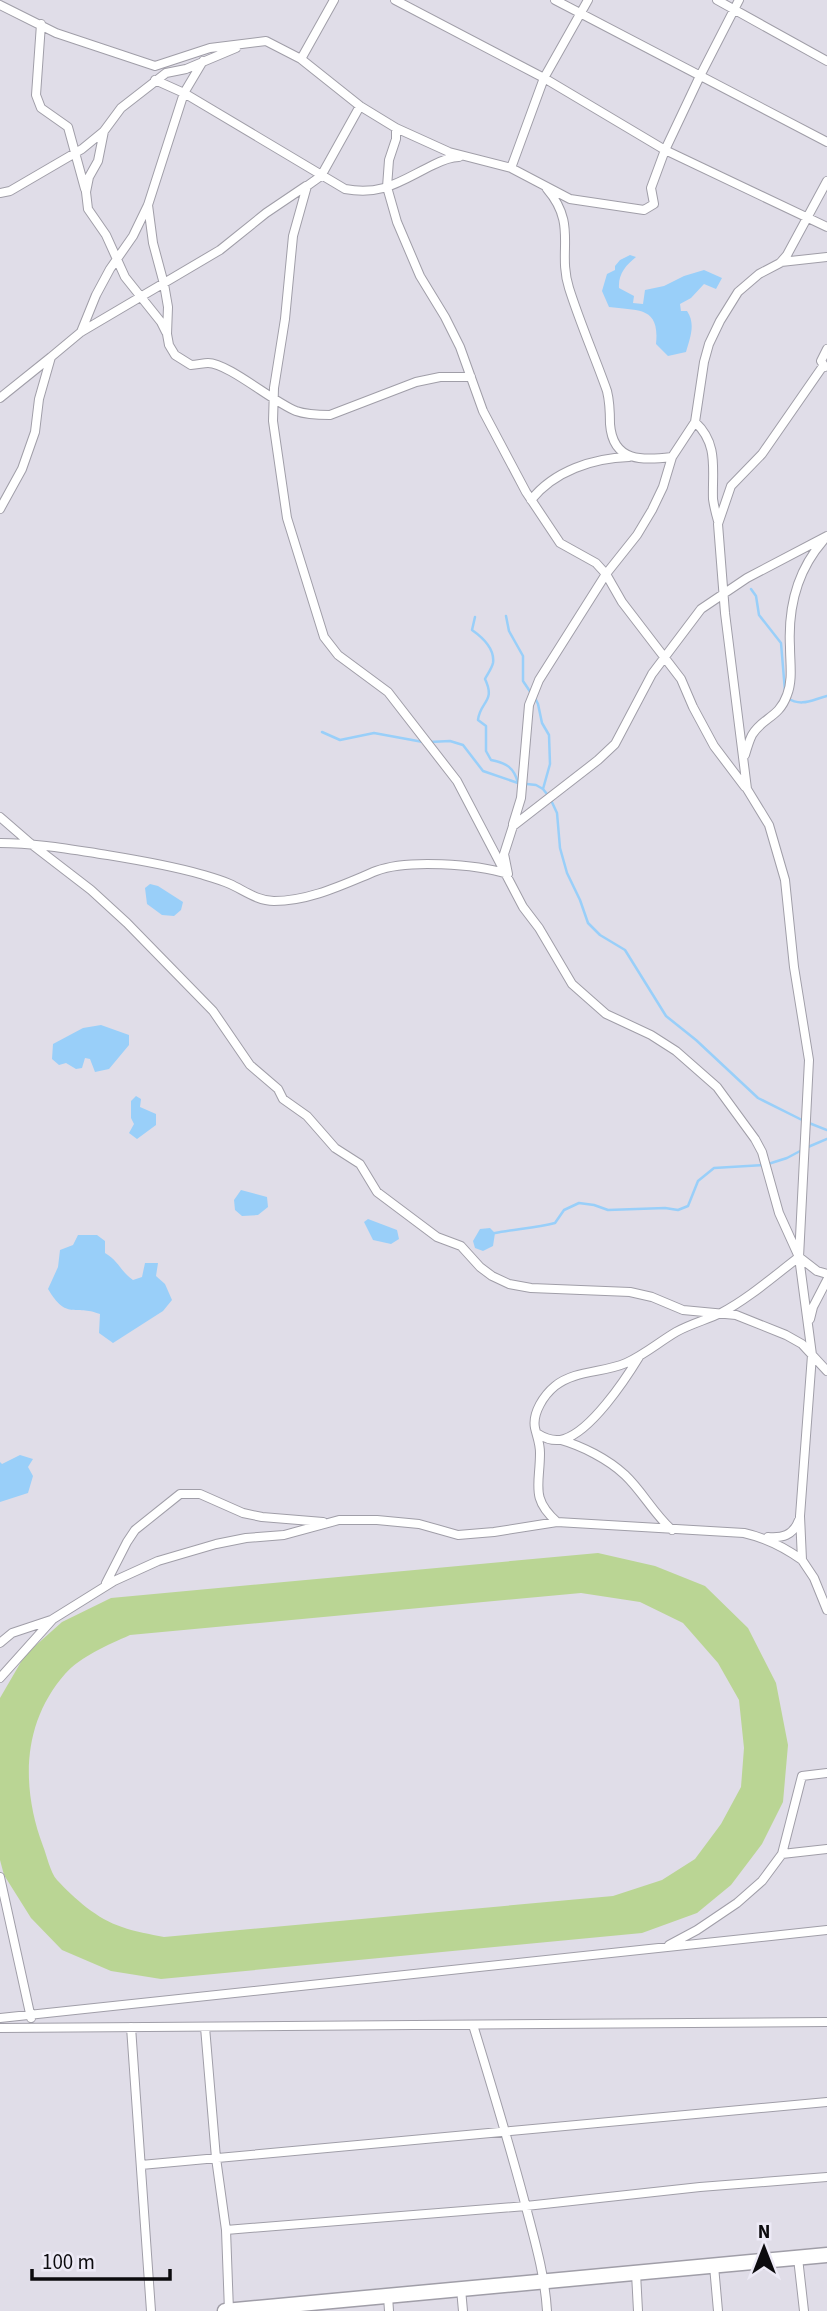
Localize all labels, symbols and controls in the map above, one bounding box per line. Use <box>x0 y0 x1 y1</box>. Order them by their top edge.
north arrow <box>729 2213 799 2283</box>
text: N <box>758 2219 770 2246</box>
scale bar <box>32 2238 170 2282</box>
text: 100 m <box>42 2247 95 2277</box>

